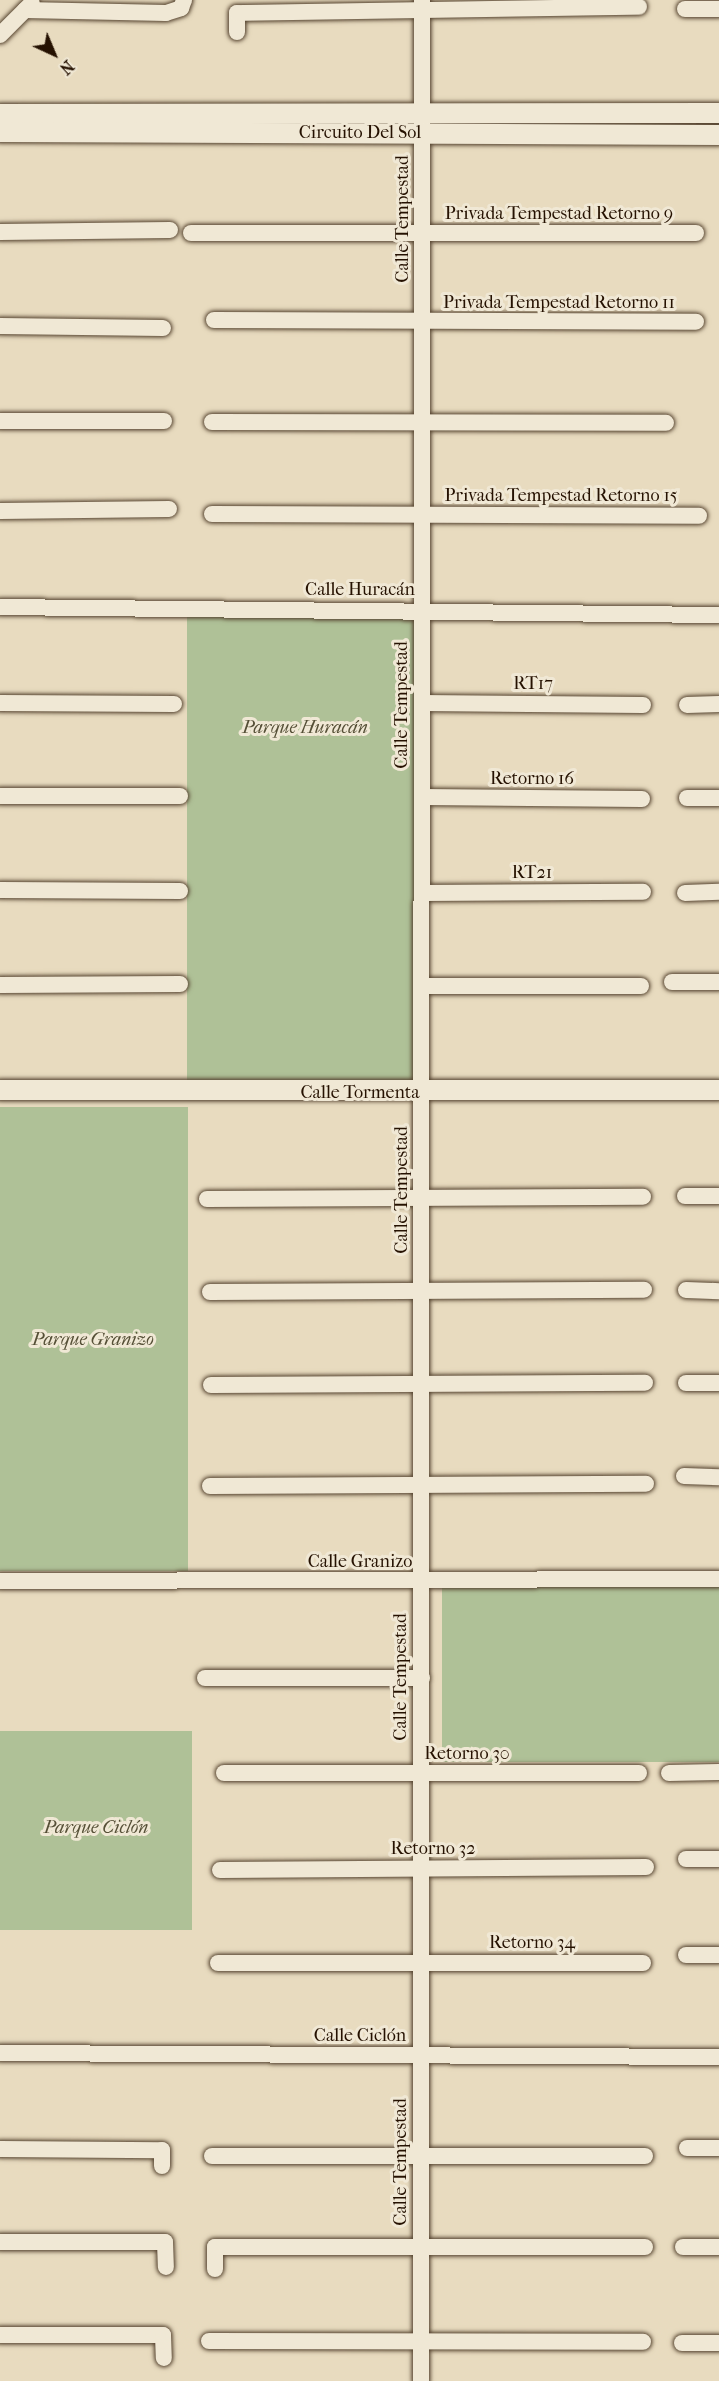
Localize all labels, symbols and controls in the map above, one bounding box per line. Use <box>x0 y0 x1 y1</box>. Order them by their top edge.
north arrow <box>24 24 84 84</box>
text: N <box>56 56 78 78</box>
street label: Circuito Del Sol <box>299 122 421 144</box>
street label: Calle Tempestad <box>392 155 414 283</box>
street label: Privada Tempestad Retorno 9 <box>445 203 673 225</box>
street label: Privada Tempestad Retorno 11 <box>443 292 675 314</box>
street label: Privada Tempestad Retorno 15 <box>444 485 678 507</box>
street label: Calle Huracán <box>305 579 415 601</box>
street label: Calle Tempestad <box>391 641 413 769</box>
street label: RT17 <box>513 673 553 695</box>
park label: Parque Huracán <box>242 717 368 739</box>
street label: Retorno 16 <box>490 768 574 790</box>
street label: RT21 <box>512 862 552 884</box>
street label: Calle Tormenta <box>300 1082 420 1104</box>
street label: Calle Tempestad <box>391 1126 413 1254</box>
park label: Parque Granizo <box>32 1329 154 1351</box>
street label: Calle Granizo <box>308 1551 412 1573</box>
street label: Calle Tempestad <box>390 1613 412 1741</box>
street label: Retorno 30 <box>424 1743 510 1765</box>
park label: Parque Ciclón <box>44 1817 148 1839</box>
street label: Retorno 32 <box>391 1838 475 1860</box>
street label: Retorno 34 <box>489 1932 575 1954</box>
street label: Calle Ciclón <box>314 2025 406 2047</box>
street label: Calle Tempestad <box>390 2098 412 2226</box>

